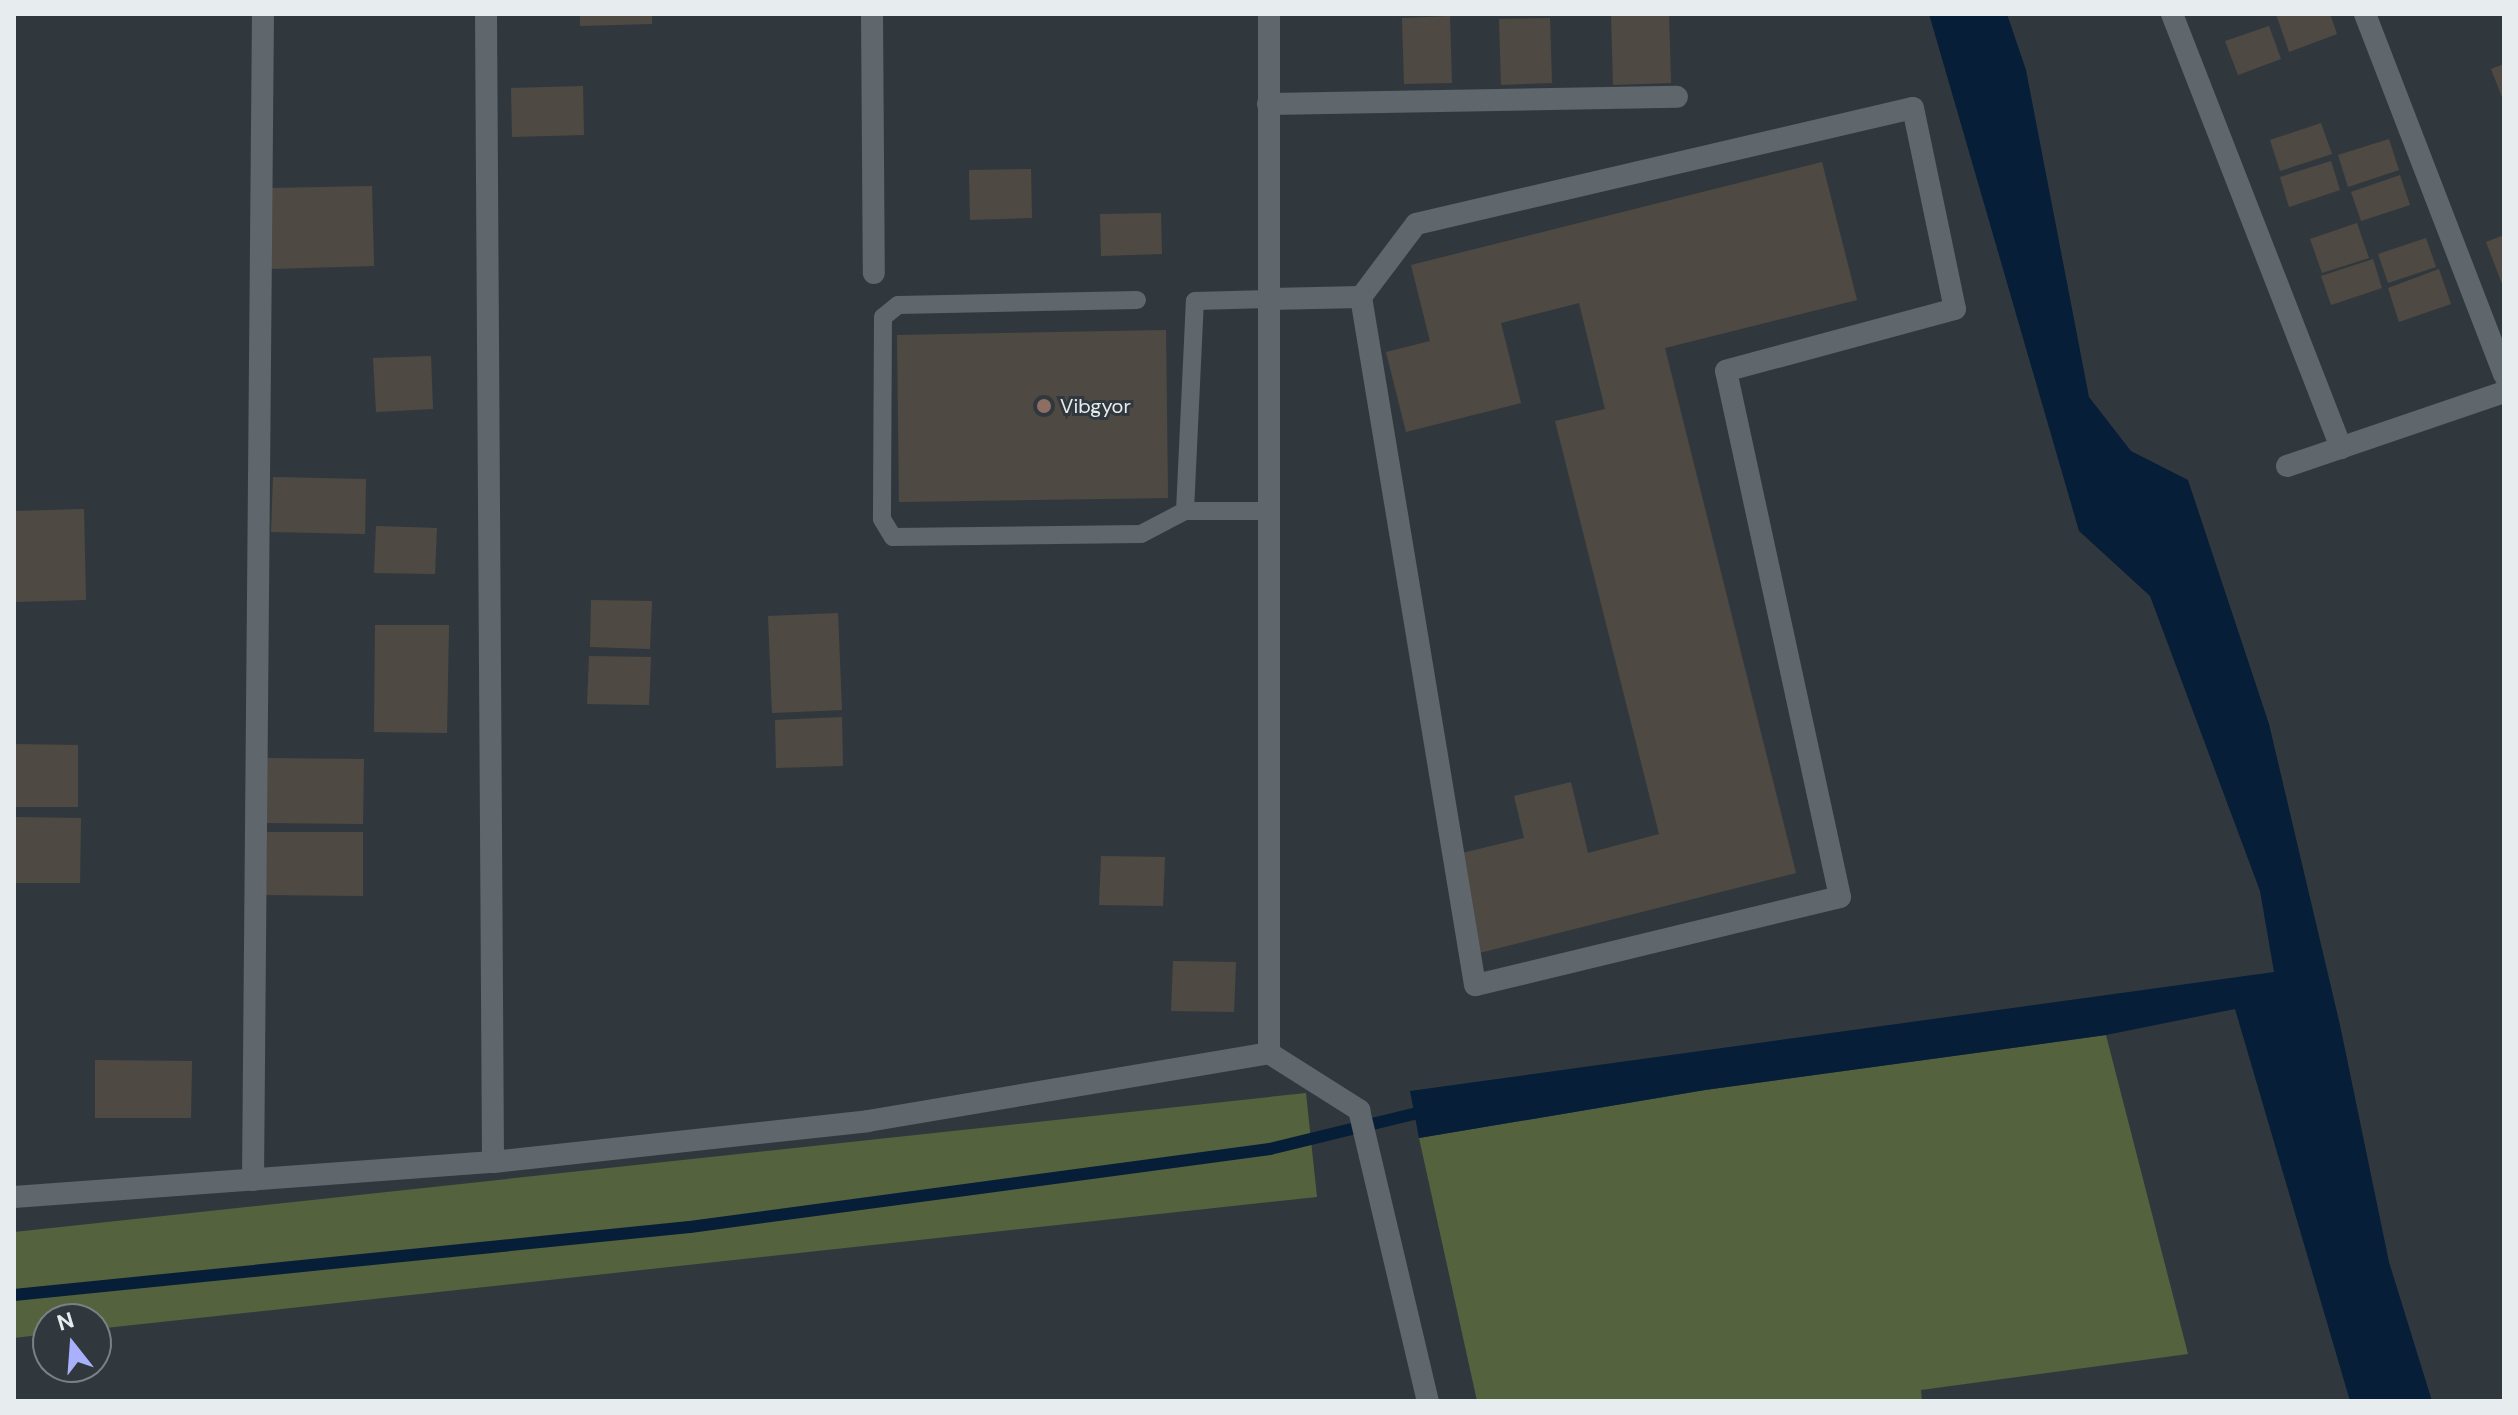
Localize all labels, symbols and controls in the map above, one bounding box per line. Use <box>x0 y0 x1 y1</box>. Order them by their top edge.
place label: Vibgyor <box>1060 394 1131 418</box>
marker: Vibgyor <box>1035 397 1053 415</box>
north arrow <box>32 1303 112 1383</box>
text: N <box>54 1305 77 1338</box>

